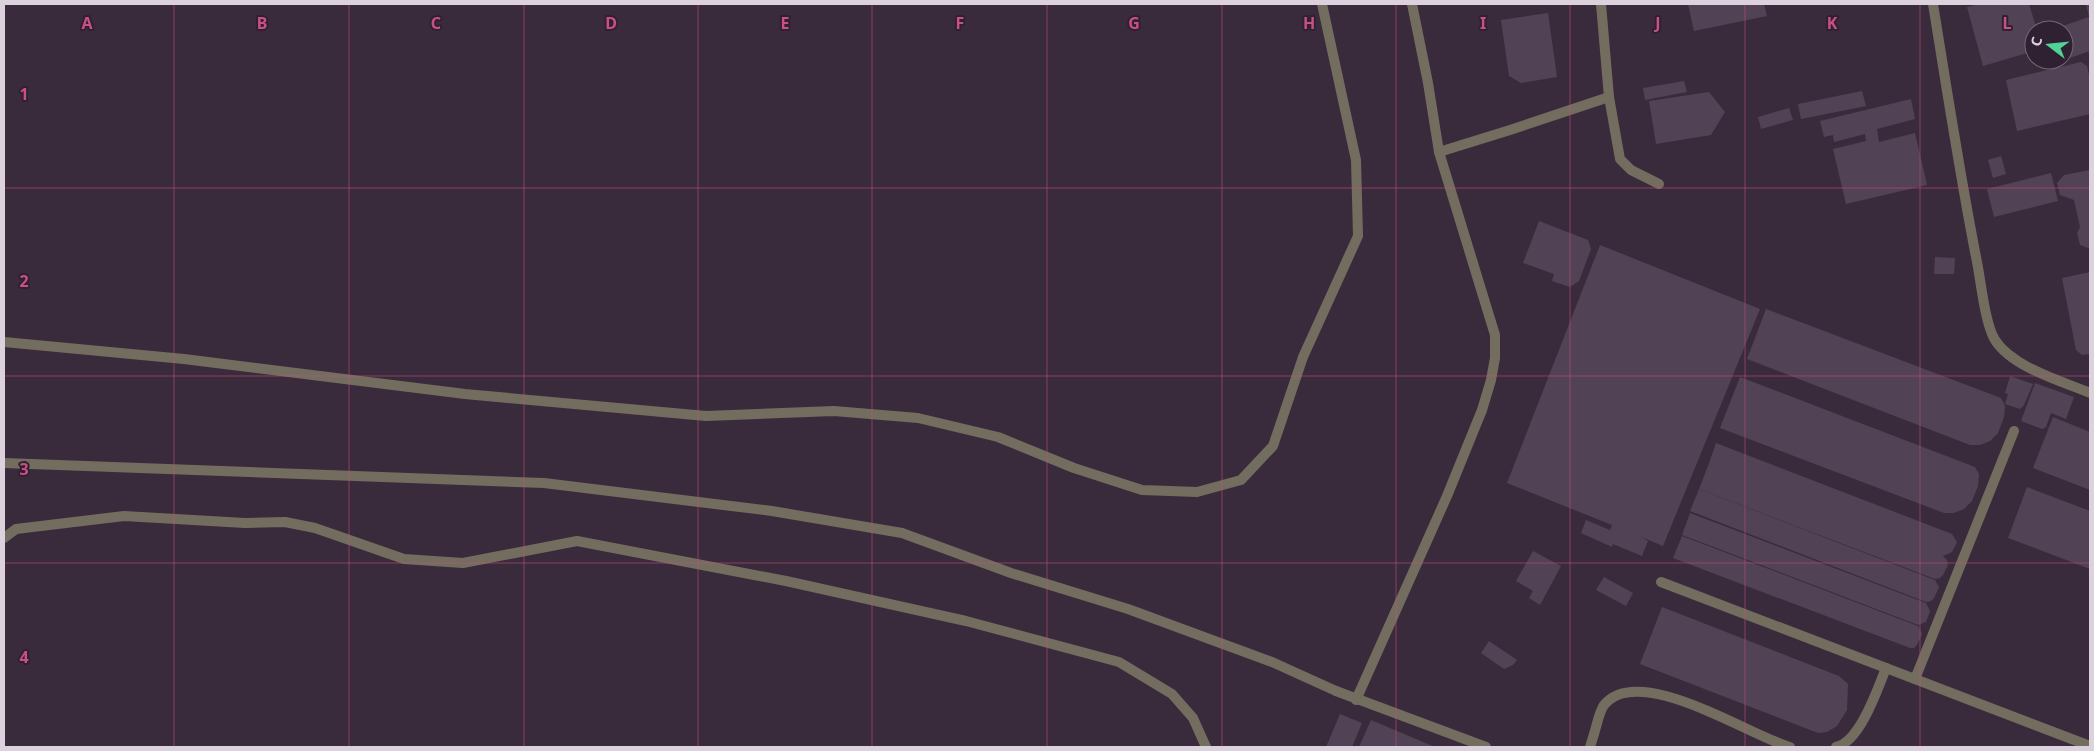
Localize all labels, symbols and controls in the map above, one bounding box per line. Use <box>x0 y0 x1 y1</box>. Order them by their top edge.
text: A <box>81 12 93 34</box>
text: B <box>257 12 267 34</box>
text: C <box>431 12 441 34</box>
text: D <box>605 12 617 34</box>
text: E <box>781 12 790 34</box>
text: F <box>956 12 964 34</box>
text: G <box>1128 12 1140 34</box>
text: H <box>1303 12 1315 34</box>
text: I <box>1480 12 1486 34</box>
text: J <box>1653 12 1661 34</box>
text: K <box>1827 12 1838 34</box>
text: L <box>2003 12 2012 34</box>
north arrow <box>2024 20 2074 70</box>
text: С <box>2026 34 2046 48</box>
text: 1 <box>19 83 29 105</box>
text: 2 <box>19 270 29 292</box>
text: 3 <box>19 458 29 480</box>
text: 4 <box>19 646 29 668</box>

